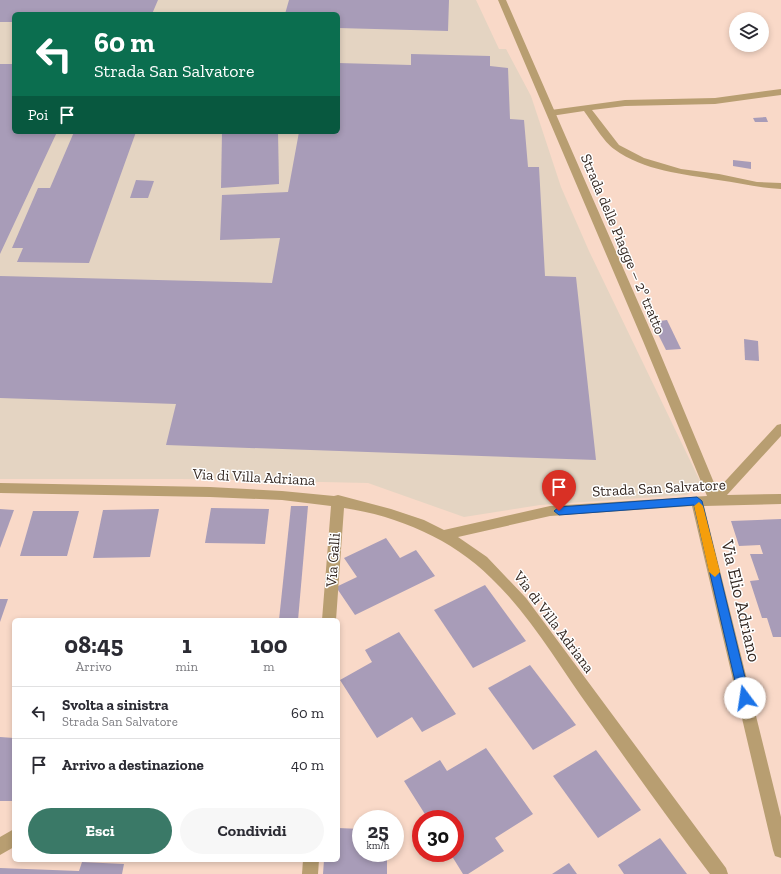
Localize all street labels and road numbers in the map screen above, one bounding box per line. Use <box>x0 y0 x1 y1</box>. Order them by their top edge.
street label: Strada delle Piagge – 2º tratto <box>577 151 669 337</box>
street label: Via di Villa Adriana <box>191 465 316 489</box>
street label: Strada San Salvatore <box>592 476 726 500</box>
street label: Via Galli <box>322 532 344 589</box>
street label: Via Elio Adriano <box>716 537 766 664</box>
street label: Via di Villa Adriana <box>509 567 598 676</box>

